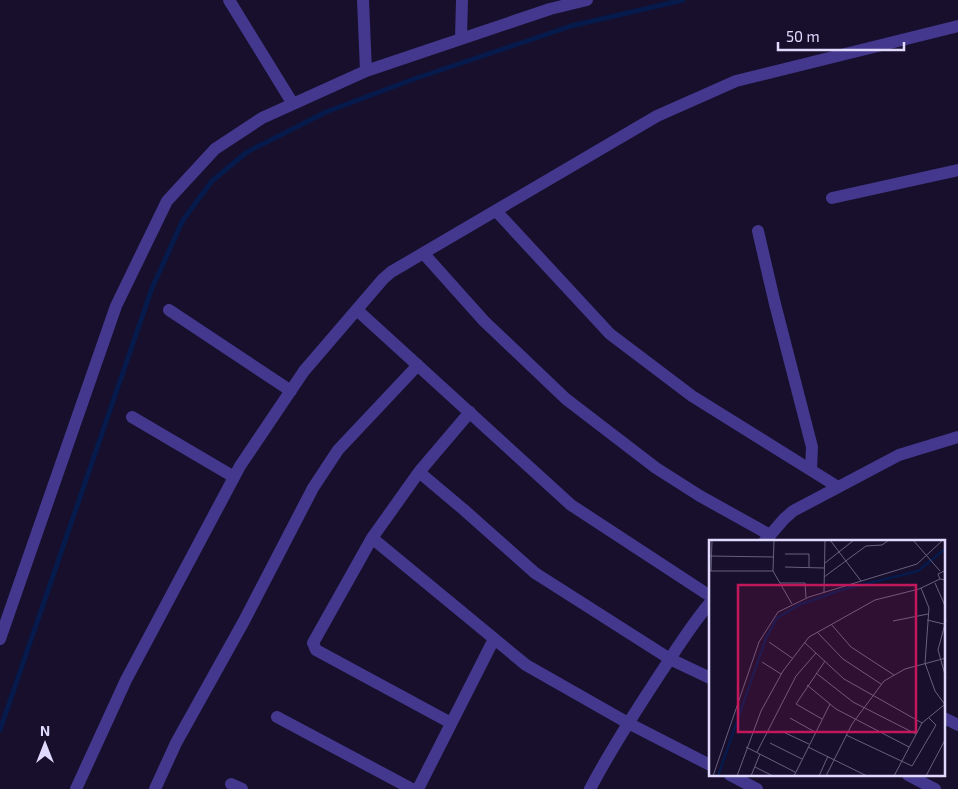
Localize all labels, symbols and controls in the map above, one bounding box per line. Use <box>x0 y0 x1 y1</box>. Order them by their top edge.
scale bar <box>778 20 904 52</box>
text: 50 m <box>786 27 820 45</box>
inset map <box>709 540 946 776</box>
north arrow <box>20 719 70 769</box>
text: N <box>40 722 50 739</box>

